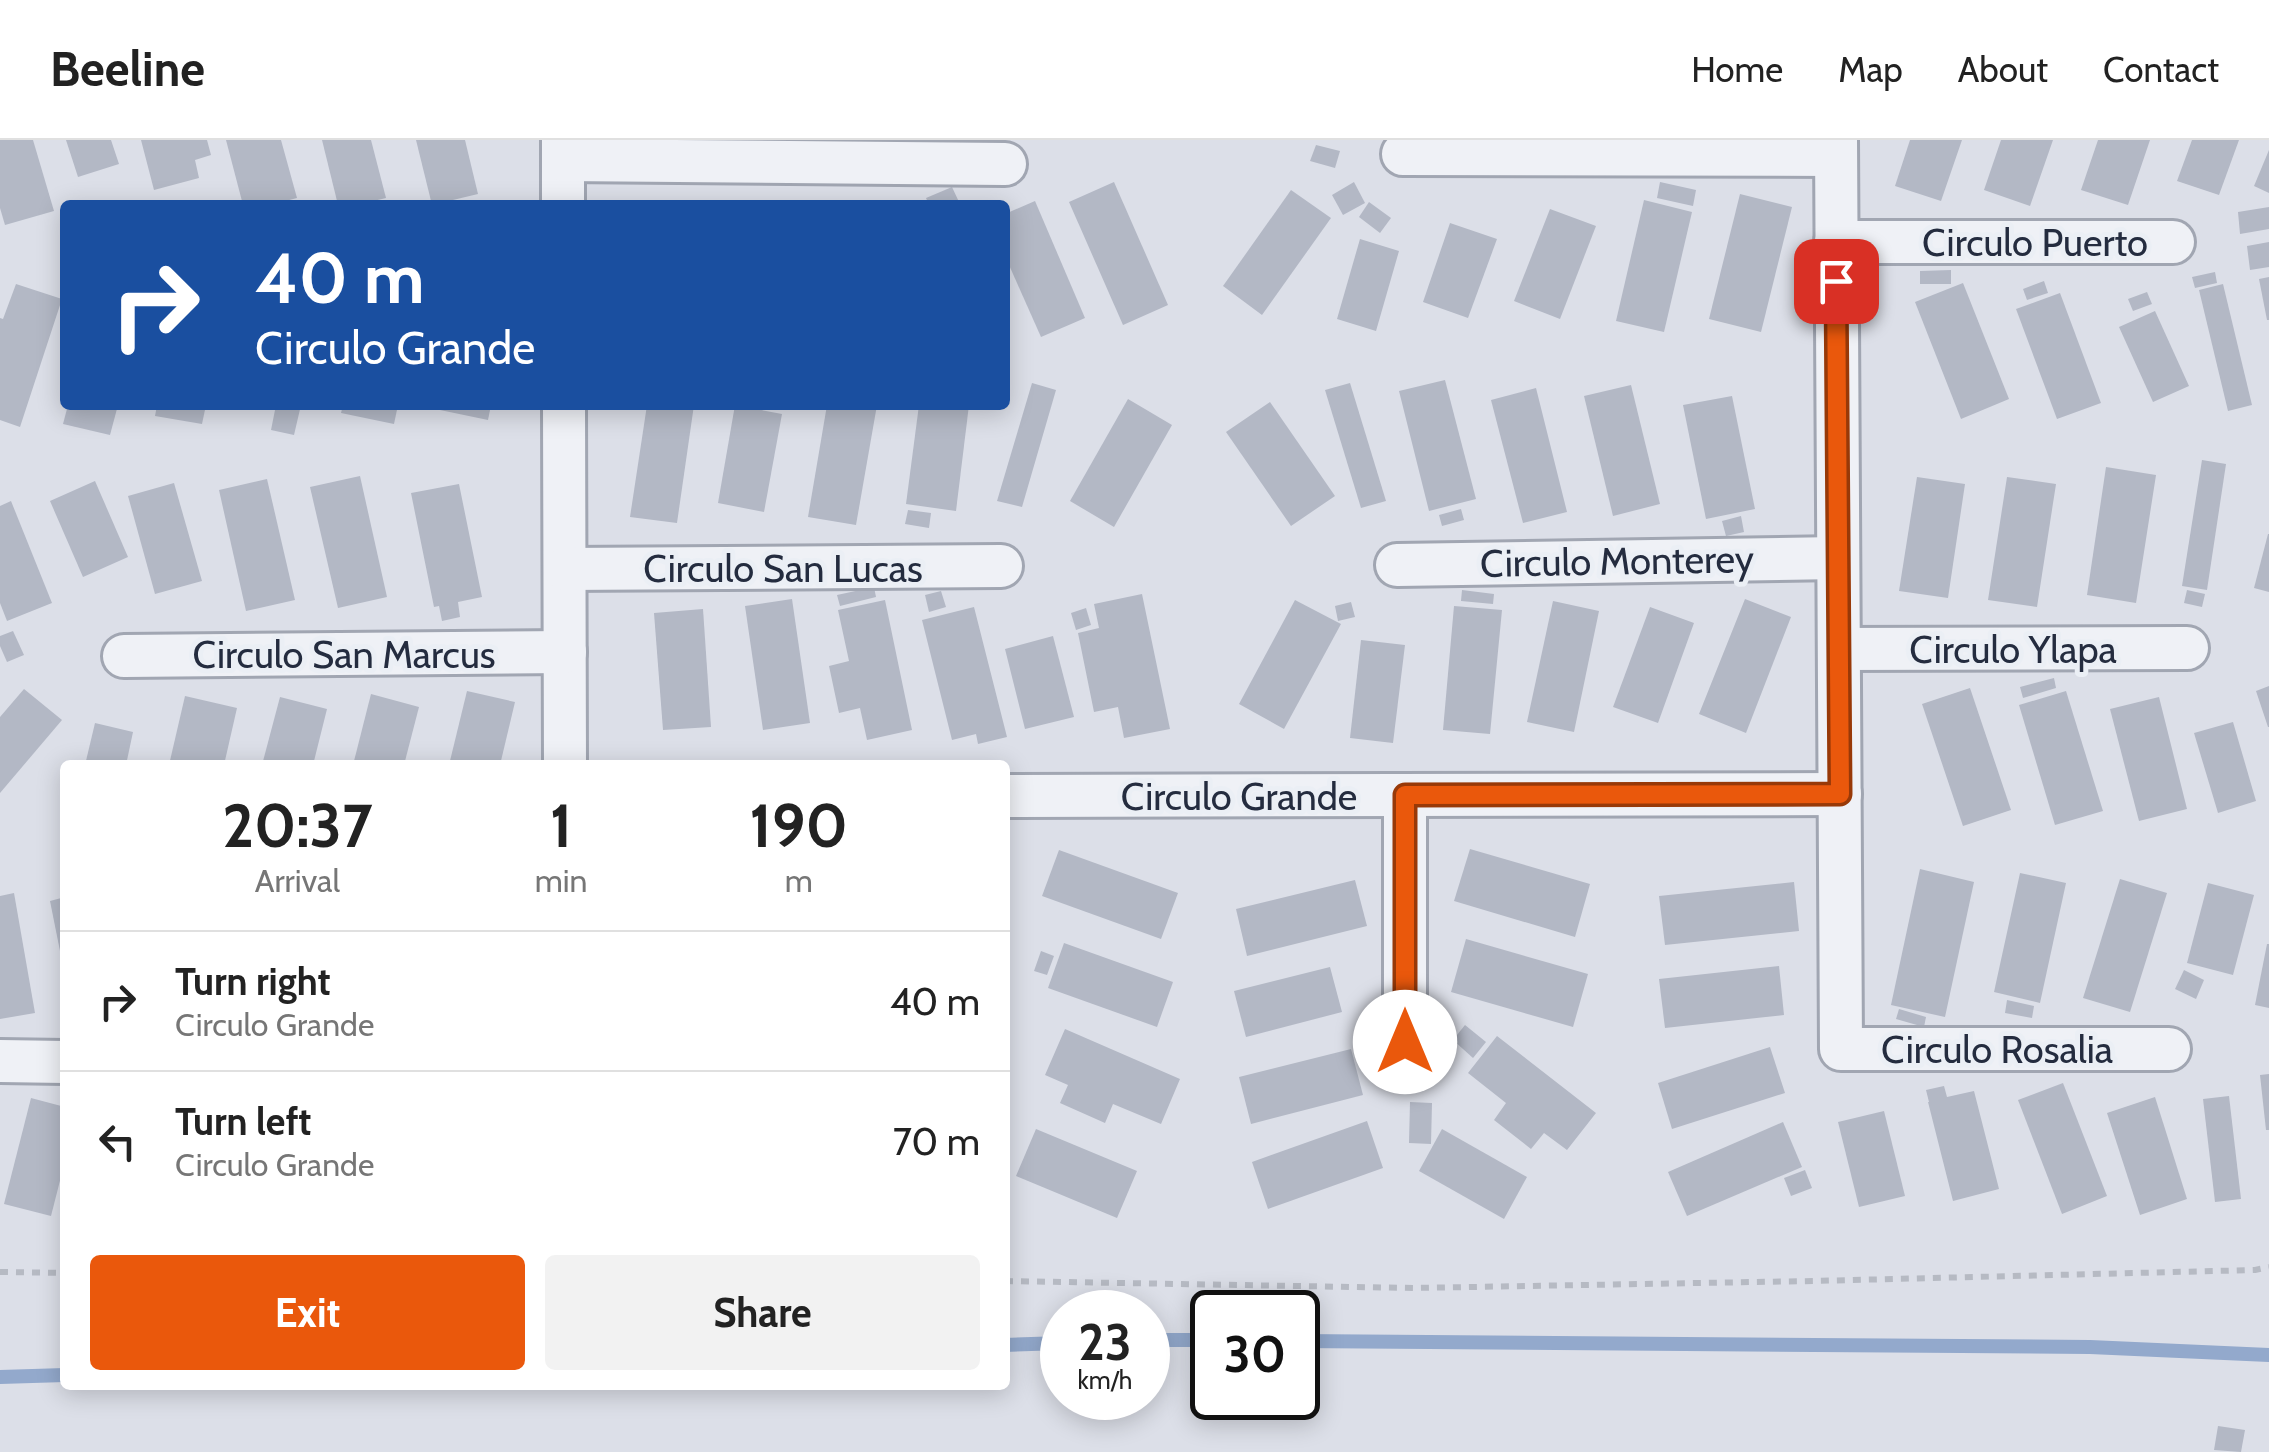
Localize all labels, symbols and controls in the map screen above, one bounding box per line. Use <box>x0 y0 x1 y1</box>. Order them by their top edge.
text: Beeline <box>50 40 205 98</box>
text: Home <box>1691 48 1783 91</box>
text: Map <box>1838 48 1903 91</box>
text: About <box>1958 48 2048 91</box>
text: Contact <box>2103 48 2219 91</box>
street label: Circulo Puerto <box>1922 219 2148 266</box>
text: 40 m <box>255 235 424 321</box>
pin <box>1794 239 1879 324</box>
icon: right <box>90 240 220 370</box>
icon: arrive <box>1809 254 1864 309</box>
text: Circulo Grande <box>255 321 535 375</box>
street label: Circulo Monterey <box>1480 535 1754 587</box>
street label: Circulo San Lucas <box>643 545 923 592</box>
street label: Circulo Ylapa <box>1909 626 2117 673</box>
street label: Circulo San Marcus <box>192 631 496 678</box>
street label: Circulo Grande <box>1121 773 1357 820</box>
text: 20:37 <box>222 789 373 862</box>
text: 1 <box>550 789 572 862</box>
text: 190 <box>750 789 848 862</box>
text: Arrival <box>255 861 340 900</box>
text: min <box>535 861 587 900</box>
text: m <box>785 861 813 900</box>
text: Turn right <box>175 958 331 1005</box>
icon: right <box>90 974 145 1029</box>
text: 40 m <box>890 978 980 1025</box>
position arrow <box>1353 990 1457 1094</box>
text: Circulo Grande <box>175 1005 374 1044</box>
street label: Circulo Rosalia <box>1881 1026 2113 1073</box>
text: Turn left <box>175 1098 311 1145</box>
icon: left <box>90 1114 145 1169</box>
text: 70 m <box>893 1118 980 1165</box>
text: Circulo Grande <box>175 1145 374 1184</box>
button: Exit <box>90 1255 525 1370</box>
button: Share <box>545 1255 980 1370</box>
speed limit sign: 30 <box>1190 1290 1320 1420</box>
text: 23 <box>1078 1312 1132 1373</box>
text: km/h <box>1078 1365 1132 1395</box>

